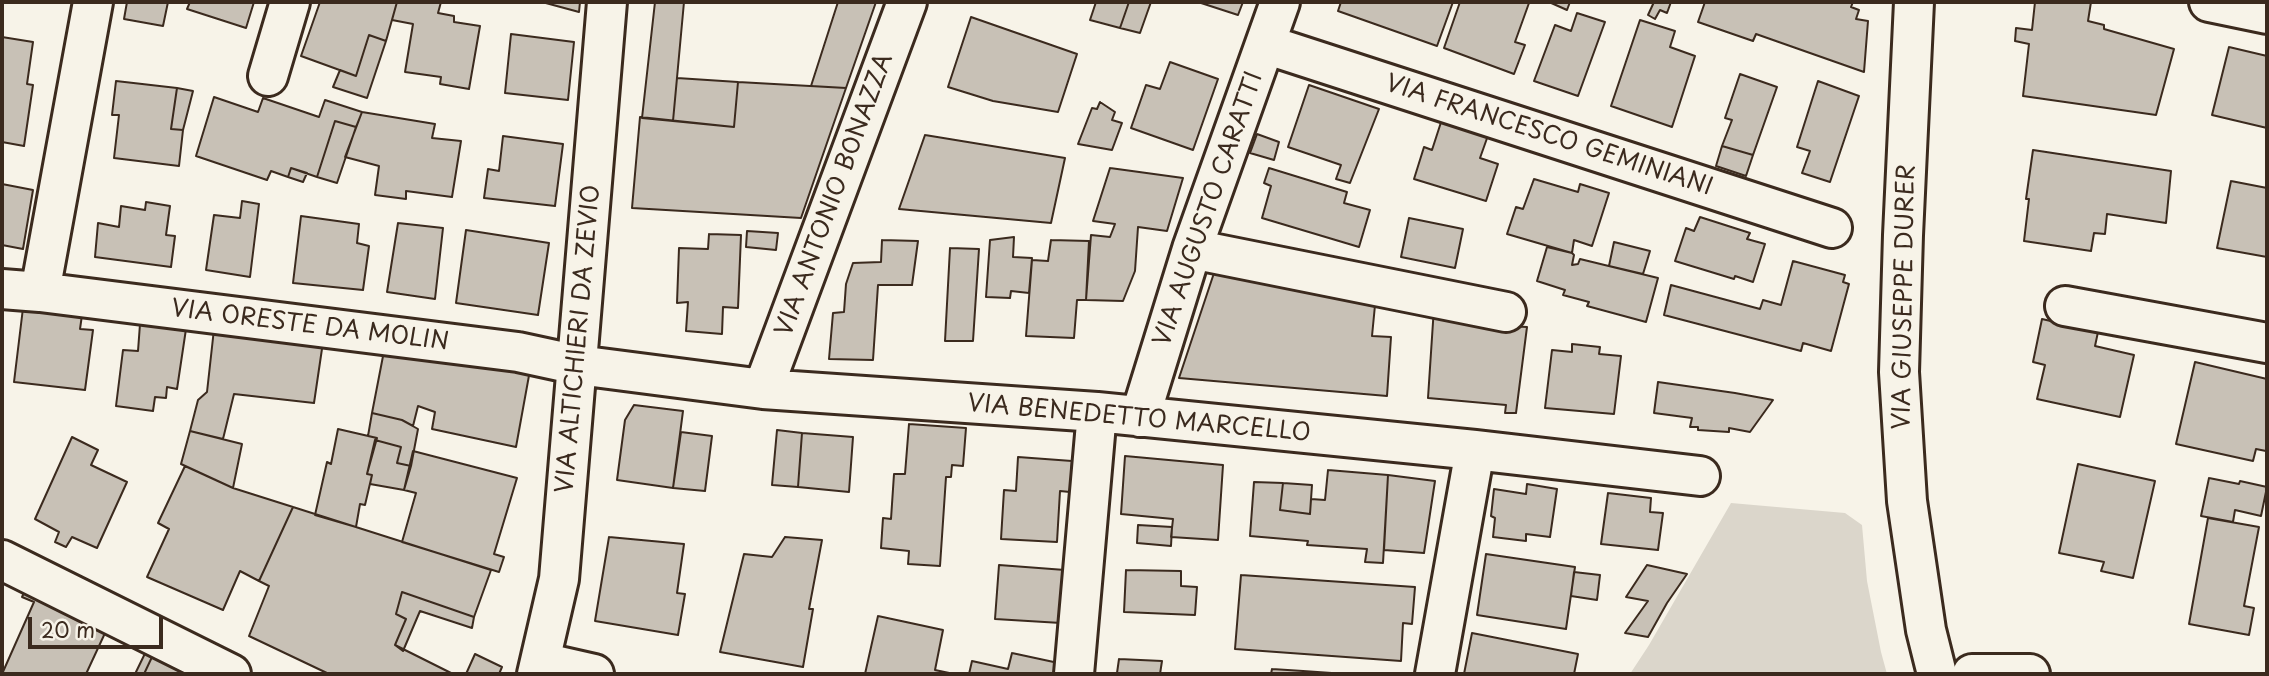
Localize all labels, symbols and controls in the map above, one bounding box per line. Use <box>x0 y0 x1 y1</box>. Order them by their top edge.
street label: VIA ANTONIO BONAZZA <box>770 50 900 340</box>
street label: VIA AUGUSTO CARATTI <box>1148 68 1270 350</box>
street label: VIA FRANCESCO GEMINIANI <box>1382 69 1716 203</box>
street label: VIA GIUSEPPE DURER <box>1888 164 1922 430</box>
street label: VIA ALTICHIERI DA ZEVIO <box>551 183 607 495</box>
street label: VIA ORESTE DA MOLIN <box>170 295 450 357</box>
street label: VIA BENEDETTO MARCELLO <box>966 390 1312 448</box>
scale bar <box>32 602 166 646</box>
text: 20 m <box>41 613 95 645</box>

